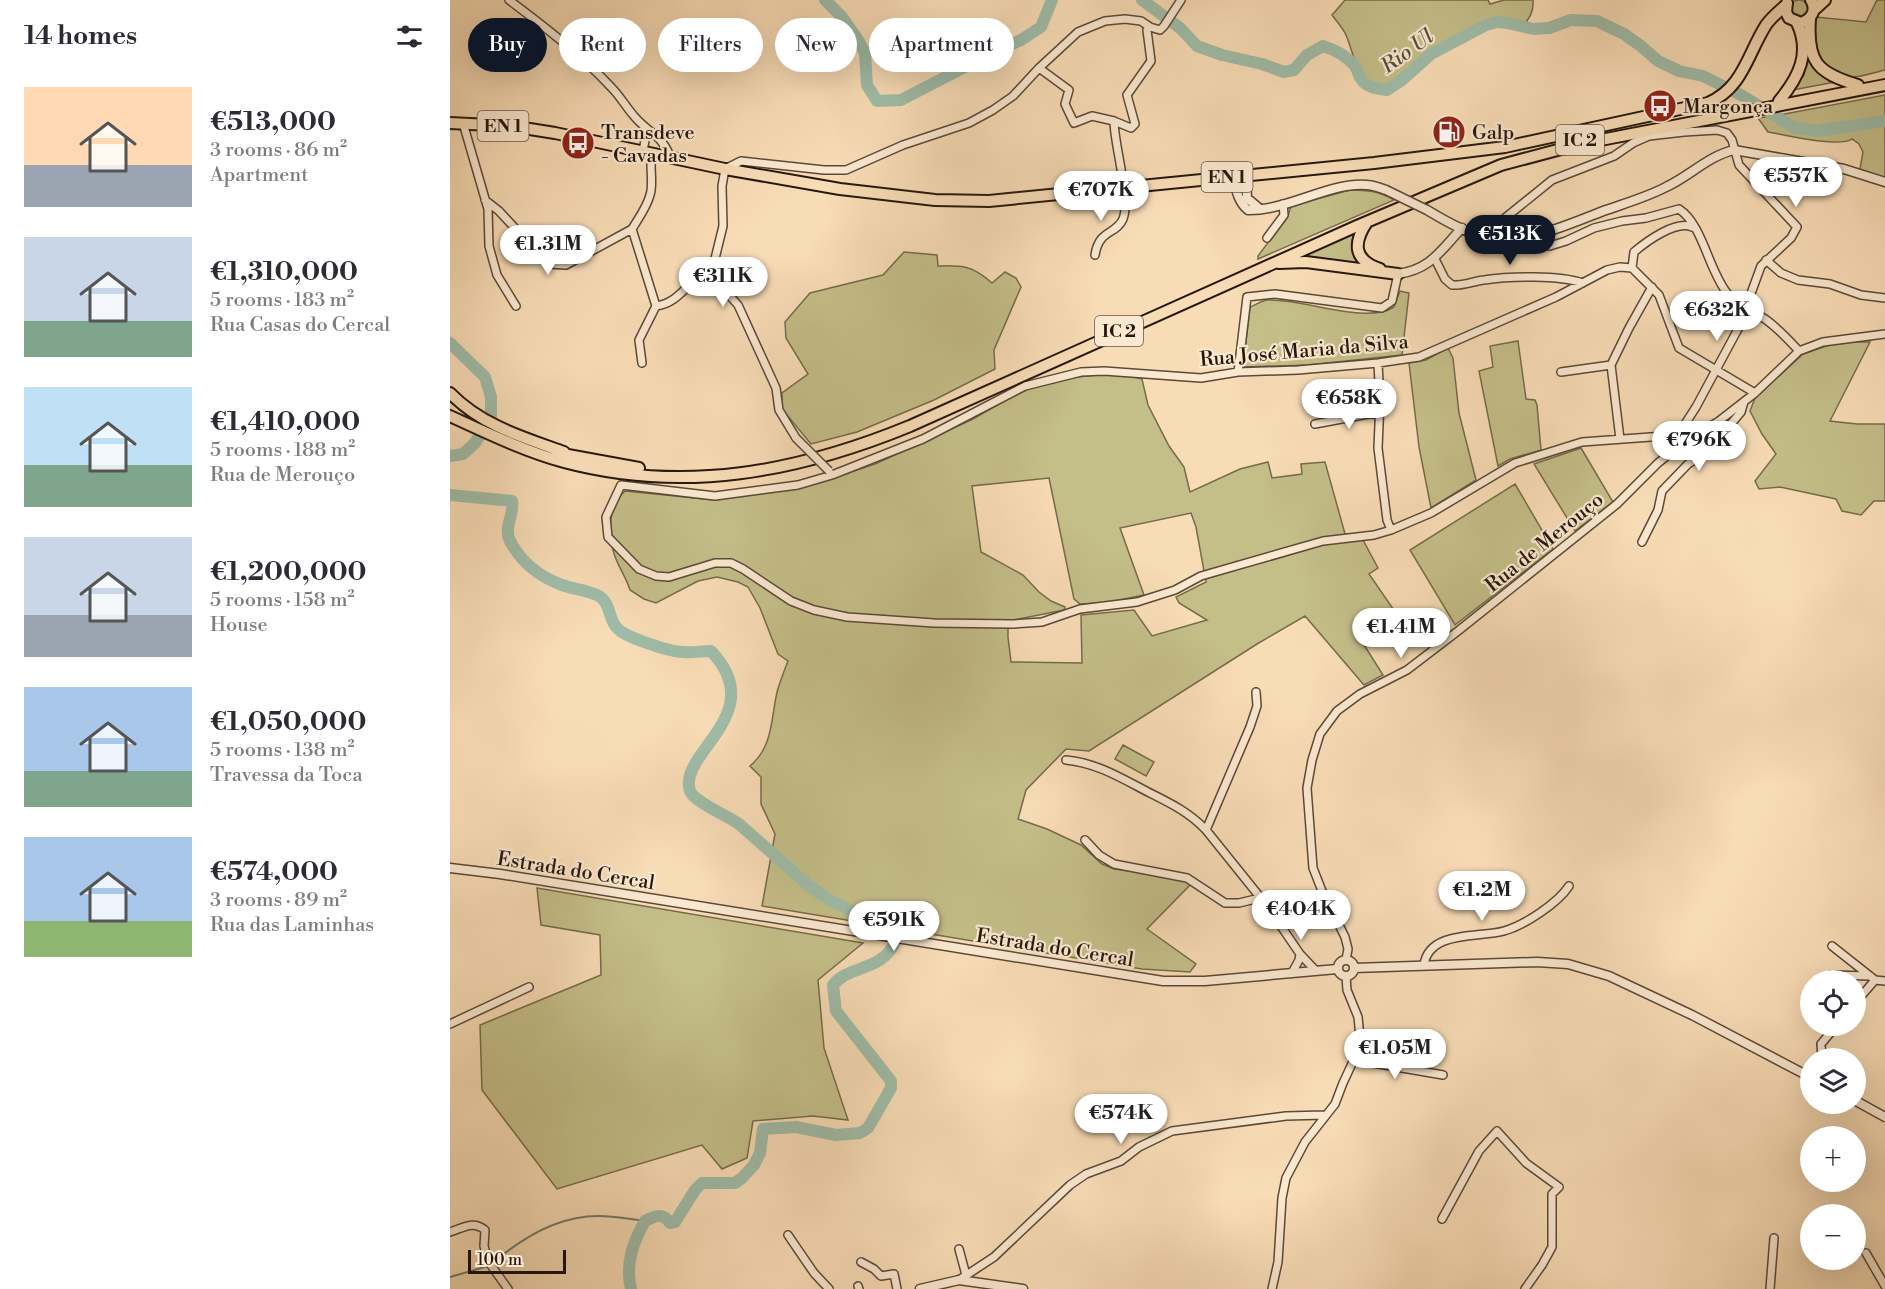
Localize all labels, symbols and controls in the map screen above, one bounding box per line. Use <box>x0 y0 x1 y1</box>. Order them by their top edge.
chip: Buy <box>468 18 547 72</box>
chip: Rent <box>559 18 646 72</box>
chip: Filters <box>658 18 763 72</box>
chip: New <box>775 18 857 72</box>
chip: Apartment <box>869 18 1014 72</box>
text: 14 homes <box>24 20 137 52</box>
icon: filters <box>393 20 426 53</box>
water label: Rio Ul <box>1375 24 1439 80</box>
bus stop icon: Margonça <box>1642 88 1678 124</box>
place label: Margonça <box>1683 95 1774 120</box>
text: €513,000 <box>210 106 336 138</box>
icon: home <box>72 111 144 183</box>
road number: EN 1 <box>478 111 528 141</box>
fuel station icon: Galp <box>1431 114 1467 150</box>
place label: Transdeve - Cavadas <box>601 121 695 169</box>
place label: Galp <box>1472 121 1514 146</box>
bus stop icon: Transdeve - Cavadas <box>560 125 596 161</box>
road number: IC 2 <box>1556 125 1604 155</box>
text: 3 rooms · 86 m² <box>210 138 347 163</box>
pin: €557K <box>1754 157 1838 208</box>
road number: EN 1 <box>1202 162 1252 192</box>
text: Apartment <box>210 163 308 188</box>
text: €557K <box>1763 164 1829 189</box>
pin: €707K <box>1059 171 1143 222</box>
text: €707K <box>1068 178 1134 203</box>
pin: €513K <box>1468 215 1552 266</box>
text: €513K <box>1478 222 1542 247</box>
pin: €1.31M <box>499 225 597 276</box>
text: €1.31M <box>514 232 582 257</box>
text: €1,310,000 <box>210 256 358 288</box>
pin: €311K <box>681 257 765 308</box>
icon: home <box>72 261 144 333</box>
text: €311K <box>693 264 753 289</box>
text: 5 rooms · 183 m² <box>210 288 354 313</box>
pin: €632K <box>1675 291 1759 342</box>
text: €632K <box>1684 298 1750 323</box>
text: Rua Casas do Cercal <box>210 313 390 338</box>
road number: IC 2 <box>1095 316 1143 346</box>
street label: Rua José Maria da Silva <box>1199 330 1411 373</box>
pin: €658K <box>1307 379 1391 430</box>
text: €658K <box>1316 386 1382 411</box>
text: €1,410,000 <box>210 406 360 438</box>
icon: home <box>72 411 144 483</box>
pin: €796K <box>1657 421 1741 472</box>
text: €796K <box>1666 428 1732 453</box>
text: 5 rooms · 188 m² <box>210 438 355 463</box>
text: Rua de Merouço <box>210 463 355 488</box>
street label: Rua de Merouço <box>1481 488 1609 599</box>
text: €1,200,000 <box>210 556 367 588</box>
icon: home <box>72 561 144 633</box>
text: 5 rooms · 158 m² <box>210 588 354 613</box>
pin: €1.41M <box>1352 608 1450 659</box>
text: House <box>210 613 268 638</box>
text: €1.41M <box>1366 615 1436 640</box>
text: €1,050,000 <box>210 706 366 738</box>
icon: home <box>72 711 144 783</box>
text: 5 rooms · 138 m² <box>210 738 354 763</box>
text: Travessa da Toca <box>210 763 363 788</box>
street label: Estrada do Cercal <box>495 847 656 896</box>
text: €574,000 <box>210 856 338 888</box>
icon: home <box>72 861 144 933</box>
pin: €1.2M <box>1440 871 1524 922</box>
text: €1.2M <box>1452 878 1512 903</box>
text: 3 rooms · 89 m² <box>210 888 347 913</box>
pin: €404K <box>1259 890 1343 941</box>
text: €404K <box>1266 897 1336 922</box>
pin: €591K <box>852 901 936 952</box>
text: €591K <box>862 908 926 933</box>
text: Rua das Laminhas <box>210 913 374 938</box>
street label: Estrada do Cercal <box>974 924 1135 973</box>
map controls <box>1800 970 1866 1270</box>
button: locate <box>1800 970 1866 1036</box>
pin: €1.05M <box>1346 1029 1444 1080</box>
text: €1.05M <box>1358 1036 1432 1061</box>
button: layers <box>1800 1048 1866 1114</box>
pin: €574K <box>1079 1094 1163 1145</box>
text: €574K <box>1089 1101 1153 1126</box>
button: + <box>1800 1126 1866 1192</box>
button: − <box>1800 1204 1866 1270</box>
scale bar <box>468 1247 566 1274</box>
text: 100 m <box>477 1250 522 1270</box>

